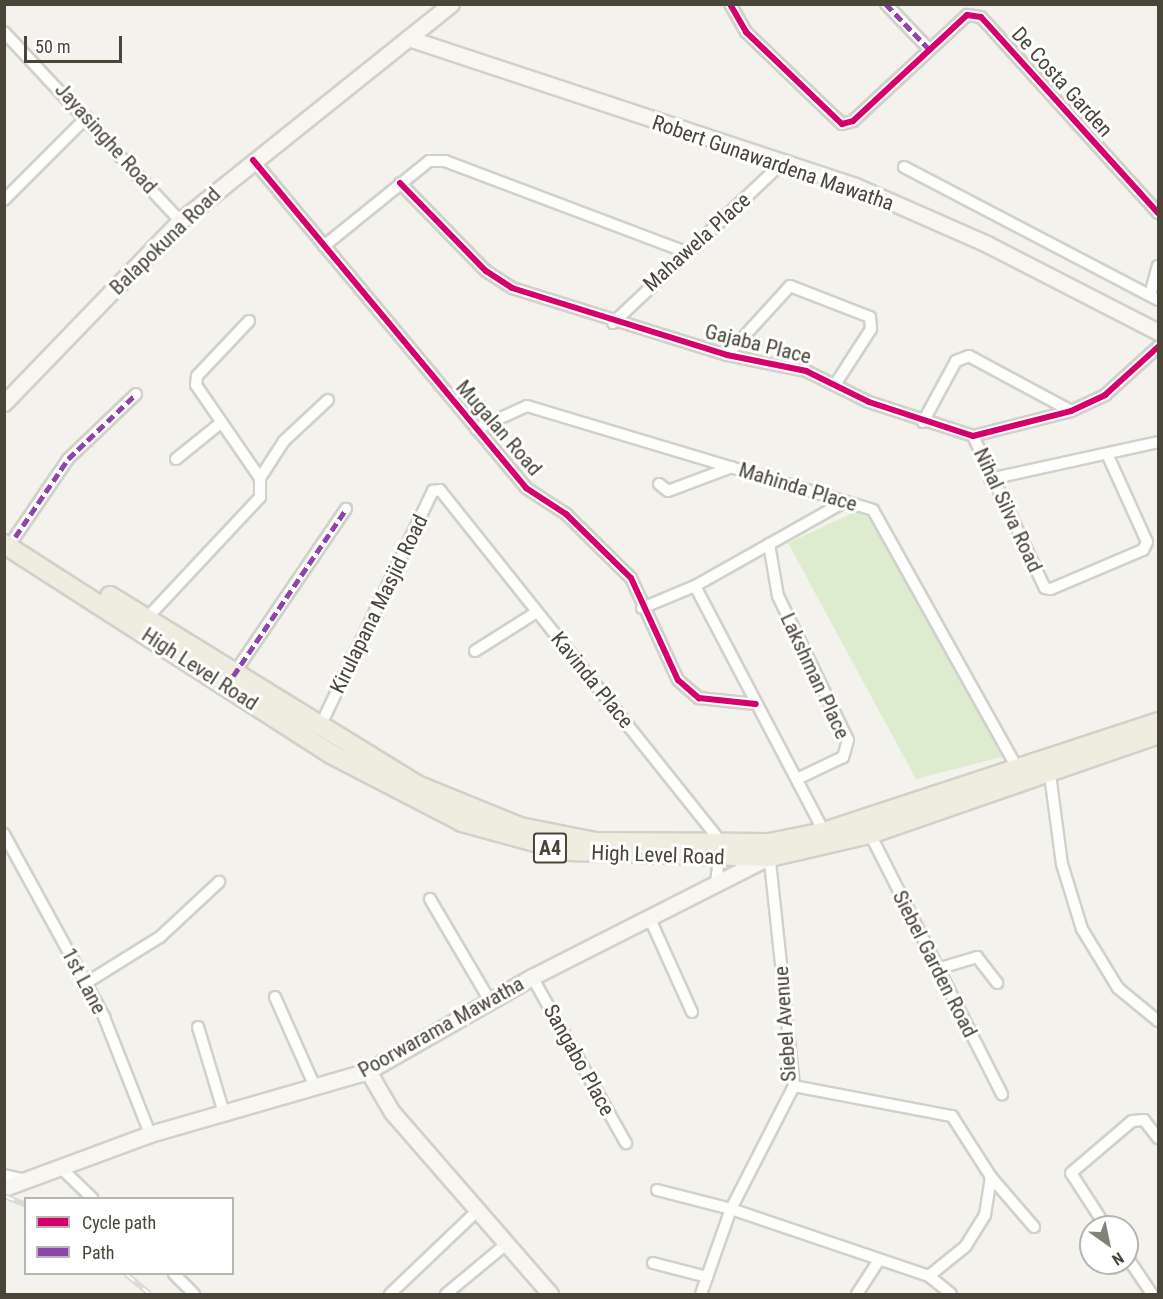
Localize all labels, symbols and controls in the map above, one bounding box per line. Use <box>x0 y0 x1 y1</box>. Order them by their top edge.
street label: De Costa Garden <box>1006 22 1118 142</box>
scale bar <box>27 24 124 62</box>
text: 50 m <box>35 36 70 57</box>
street label: Jayasinghe Road <box>50 77 162 199</box>
street label: Robert Gunawardena Mawatha <box>649 110 897 216</box>
street label: Balapokuna Road <box>104 182 226 300</box>
street label: Mahawela Place <box>638 187 756 297</box>
street label: Gajaba Place <box>702 319 814 369</box>
street label: Mugalan Road <box>451 375 547 481</box>
street label: Nihal Silva Road <box>968 444 1048 576</box>
street label: Mahinda Place <box>736 457 860 517</box>
street label: Kirulapana Masjid Road <box>325 511 433 697</box>
street label: Lakshman Place <box>775 609 855 743</box>
street label: High Level Road <box>137 622 263 716</box>
street label: Kavinda Place <box>545 627 639 733</box>
road number: A4 <box>532 831 568 865</box>
street label: High Level Road <box>591 840 725 870</box>
street label: Siebel Garden Road <box>887 886 983 1042</box>
street label: 1st Lane <box>56 944 112 1018</box>
street label: Siebel Avenue <box>768 965 802 1083</box>
street label: Poorwarama Mawatha <box>354 971 528 1083</box>
street label: Sangabo Place <box>538 1000 620 1120</box>
legend <box>24 1197 234 1275</box>
text: Cycle path <box>82 1212 156 1233</box>
north arrow <box>1079 1215 1139 1275</box>
text: Path <box>82 1242 115 1263</box>
text: N <box>1109 1248 1127 1269</box>

